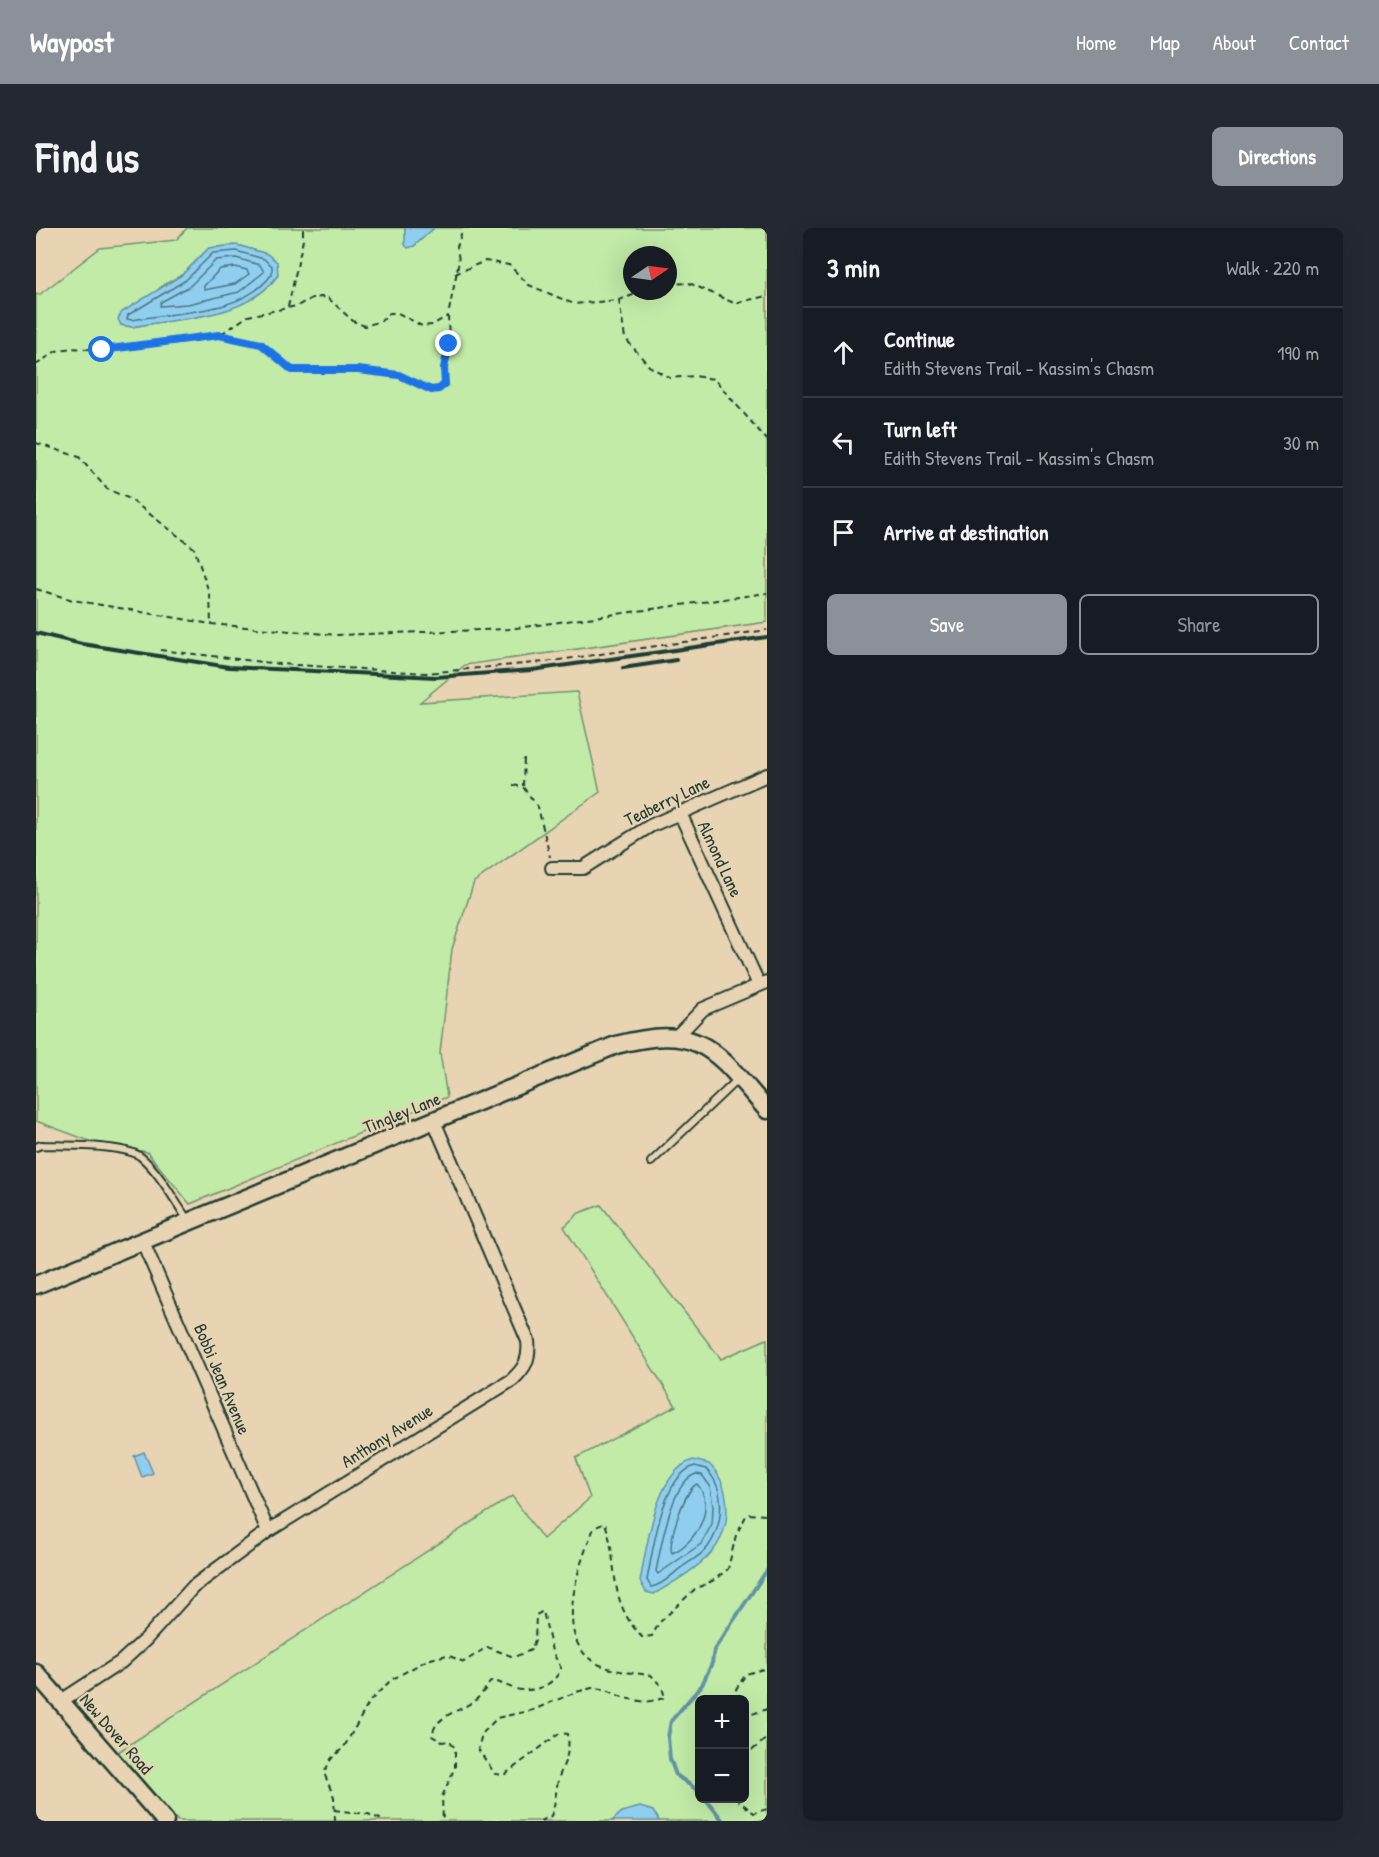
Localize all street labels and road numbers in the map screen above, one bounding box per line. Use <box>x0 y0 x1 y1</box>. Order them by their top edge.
street label: Teaberry Lane <box>620 769 714 832</box>
street label: Almond Lane <box>692 817 749 901</box>
street label: Tingley Lane <box>359 1086 444 1139</box>
street label: Bobbi Jean Avenue <box>188 1320 257 1438</box>
street label: Anthony Avenue <box>336 1398 437 1474</box>
street label: New Dover Road <box>74 1688 159 1780</box>

